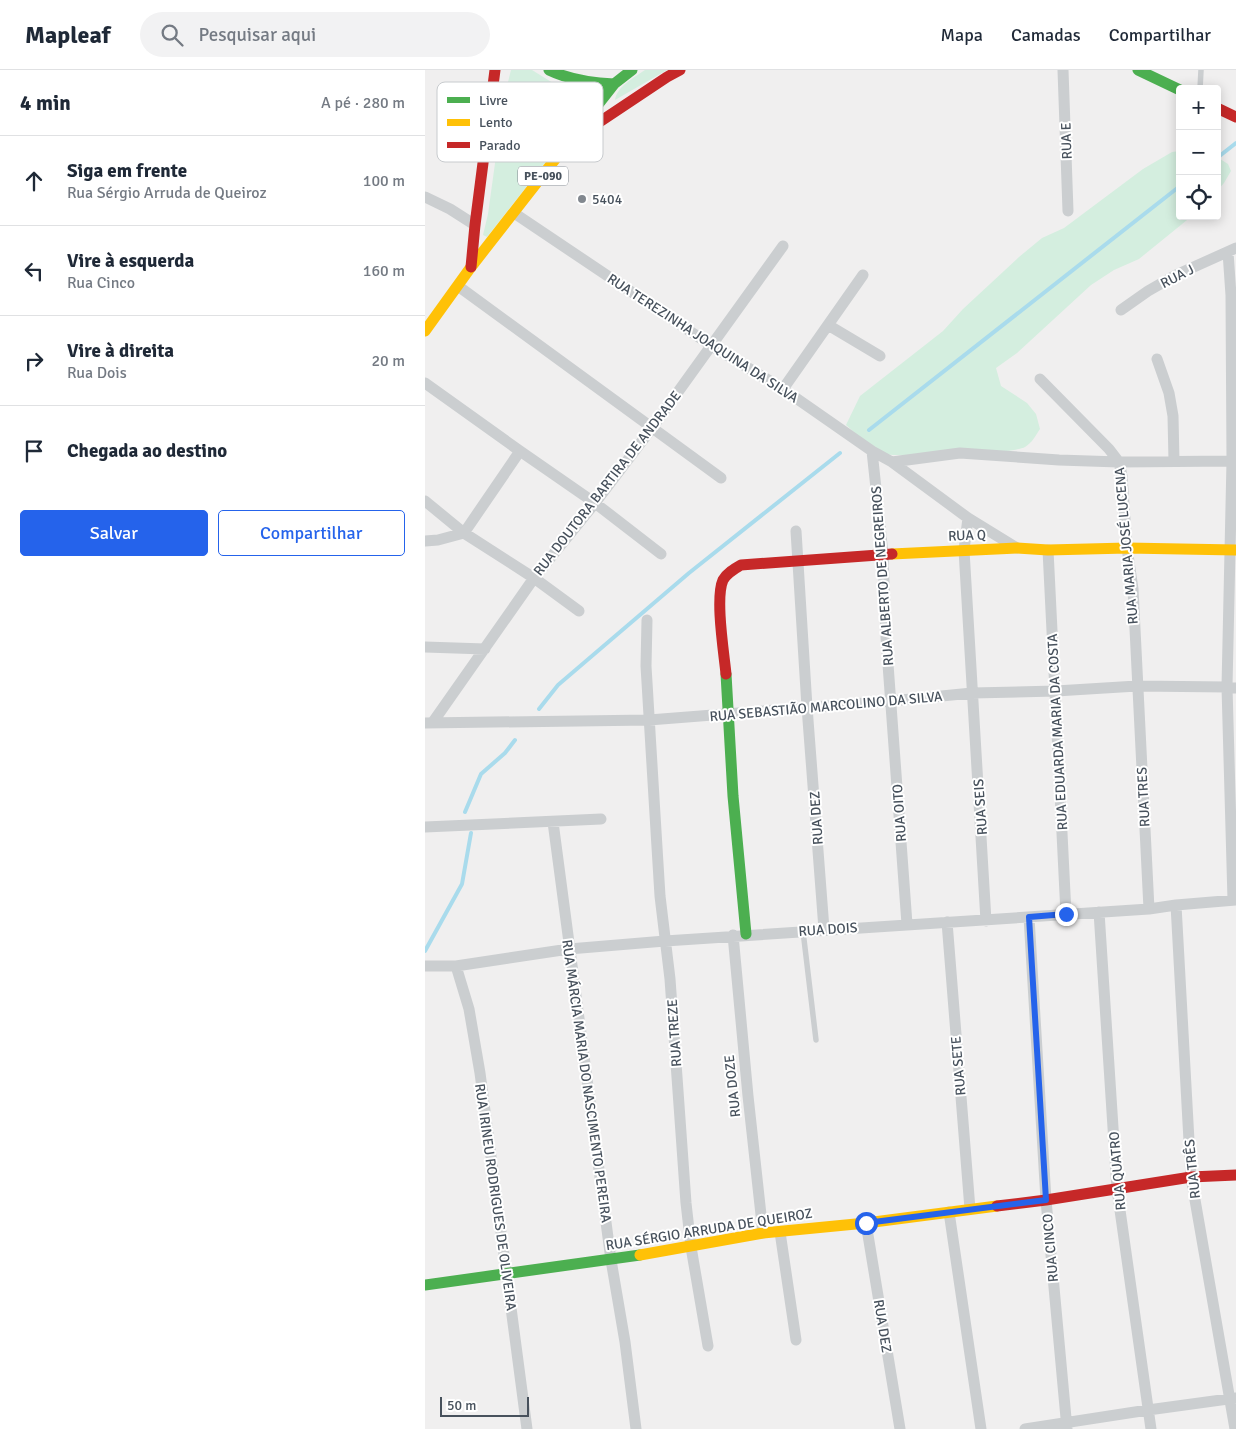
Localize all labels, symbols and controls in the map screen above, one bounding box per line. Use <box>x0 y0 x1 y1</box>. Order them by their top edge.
search box <box>140 12 490 57</box>
text: Mapleaf <box>25 20 110 50</box>
icon: search <box>158 21 186 49</box>
text: Pesquisar aqui <box>198 23 316 47</box>
text: Mapa <box>941 24 983 46</box>
text: Camadas <box>1011 24 1081 46</box>
text: Compartilhar <box>1109 24 1211 46</box>
legend <box>437 82 603 162</box>
map controls <box>1176 85 1221 220</box>
button: + <box>1176 85 1221 130</box>
text: 4 min <box>20 90 71 116</box>
text: Livre <box>479 92 508 109</box>
text: A pé · 280 m <box>321 93 405 113</box>
text: Lento <box>479 114 513 131</box>
street label: RUA E <box>1057 122 1076 160</box>
button: − <box>1176 130 1221 175</box>
text: Parado <box>479 137 521 154</box>
text: Siga em frente <box>67 159 187 183</box>
road number: PE-090 <box>518 166 568 185</box>
icon: ahead <box>20 167 48 195</box>
text: 100 m <box>363 171 405 191</box>
button: locate <box>1176 175 1221 220</box>
text: Rua Sérgio Arruda de Queiroz <box>67 183 267 203</box>
place label: 5404 <box>592 191 623 208</box>
marker: 5404 <box>576 193 588 205</box>
text: Vire à esquerda <box>67 249 194 273</box>
icon: left <box>20 257 48 285</box>
text: 160 m <box>363 261 405 281</box>
street label: RUA J <box>1158 261 1197 292</box>
street label: RUA TEREZINHA JOAQUINA DA SILVA <box>604 270 802 407</box>
text: Rua Cinco <box>67 273 135 293</box>
text: Vire à direita <box>67 339 174 363</box>
icon: right <box>20 347 48 375</box>
text: 20 m <box>371 351 405 371</box>
text: Rua Dois <box>67 363 127 383</box>
street label: RUA DOUTORA BARTIRA DE ANDRADE <box>530 387 685 579</box>
icon: arrive <box>20 437 48 465</box>
text: Chegada ao destino <box>67 439 227 463</box>
street label: RUA MARIA JOSÉ LUCENA <box>1111 466 1142 625</box>
street label: RUA ALBERTO DE NEGREIROS <box>868 485 897 666</box>
button: Salvar <box>20 510 208 556</box>
button: Compartilhar <box>218 510 405 556</box>
street label: RUA Q <box>948 526 986 545</box>
street label: RUA EDUARDA MARIA DA COSTA <box>1044 633 1071 831</box>
street label: RUA SEBASTIÃO MARCOLINO DA SILVA <box>709 688 944 725</box>
street label: RUA TRES <box>1133 766 1154 827</box>
street label: RUA SEIS <box>970 778 991 836</box>
street label: RUA OITO <box>889 783 910 842</box>
street label: RUA DEZ <box>806 790 827 845</box>
route end <box>1055 903 1078 926</box>
street label: RUA DOIS <box>798 919 858 940</box>
street label: RUA MÁRCIA MARIA DO NASCIMENTO PEREIRA <box>558 938 615 1224</box>
street label: RUA TREZE <box>664 998 685 1067</box>
street label: RUA SETE <box>947 1036 970 1096</box>
street label: RUA DOZE <box>721 1054 744 1118</box>
street label: RUA IRINEU RODRIGUES DE OLIVEIRA <box>471 1082 520 1312</box>
street label: RUA QUATRO <box>1106 1131 1129 1211</box>
street label: RUA TRÊS <box>1181 1138 1204 1200</box>
street label: RUA SÉRGIO ARRUDA DE QUEIROZ <box>605 1205 814 1254</box>
route start <box>855 1212 878 1235</box>
street label: RUA CINCO <box>1039 1213 1062 1283</box>
street label: RUA DEZ <box>870 1298 895 1354</box>
scale bar <box>440 1394 529 1417</box>
text: 50 m <box>447 1397 476 1414</box>

